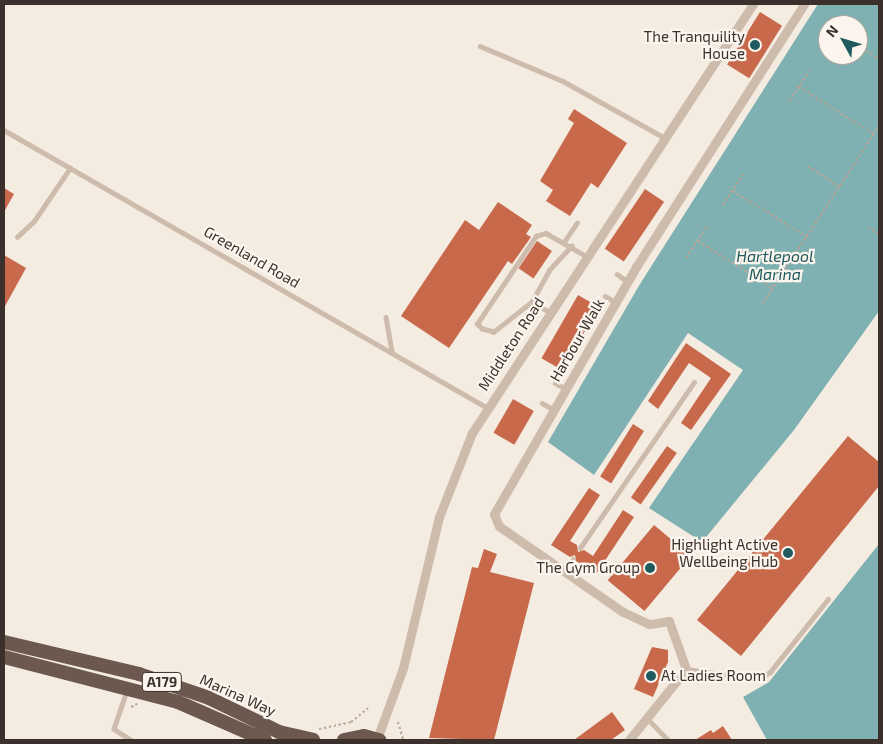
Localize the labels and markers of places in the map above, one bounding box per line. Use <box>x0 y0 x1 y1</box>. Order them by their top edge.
place label: The Tranquility House <box>643 27 745 62</box>
marker: The Tranquility House <box>749 39 761 51</box>
place label: Highlight Active Wellbeing Hub <box>671 535 778 570</box>
marker: Highlight Active Wellbeing Hub <box>782 547 794 559</box>
place label: The Gym Group <box>536 559 640 577</box>
marker: The Gym Group <box>644 562 656 574</box>
place label: At Ladies Room <box>661 667 766 685</box>
marker: At Ladies Room <box>645 670 657 682</box>

